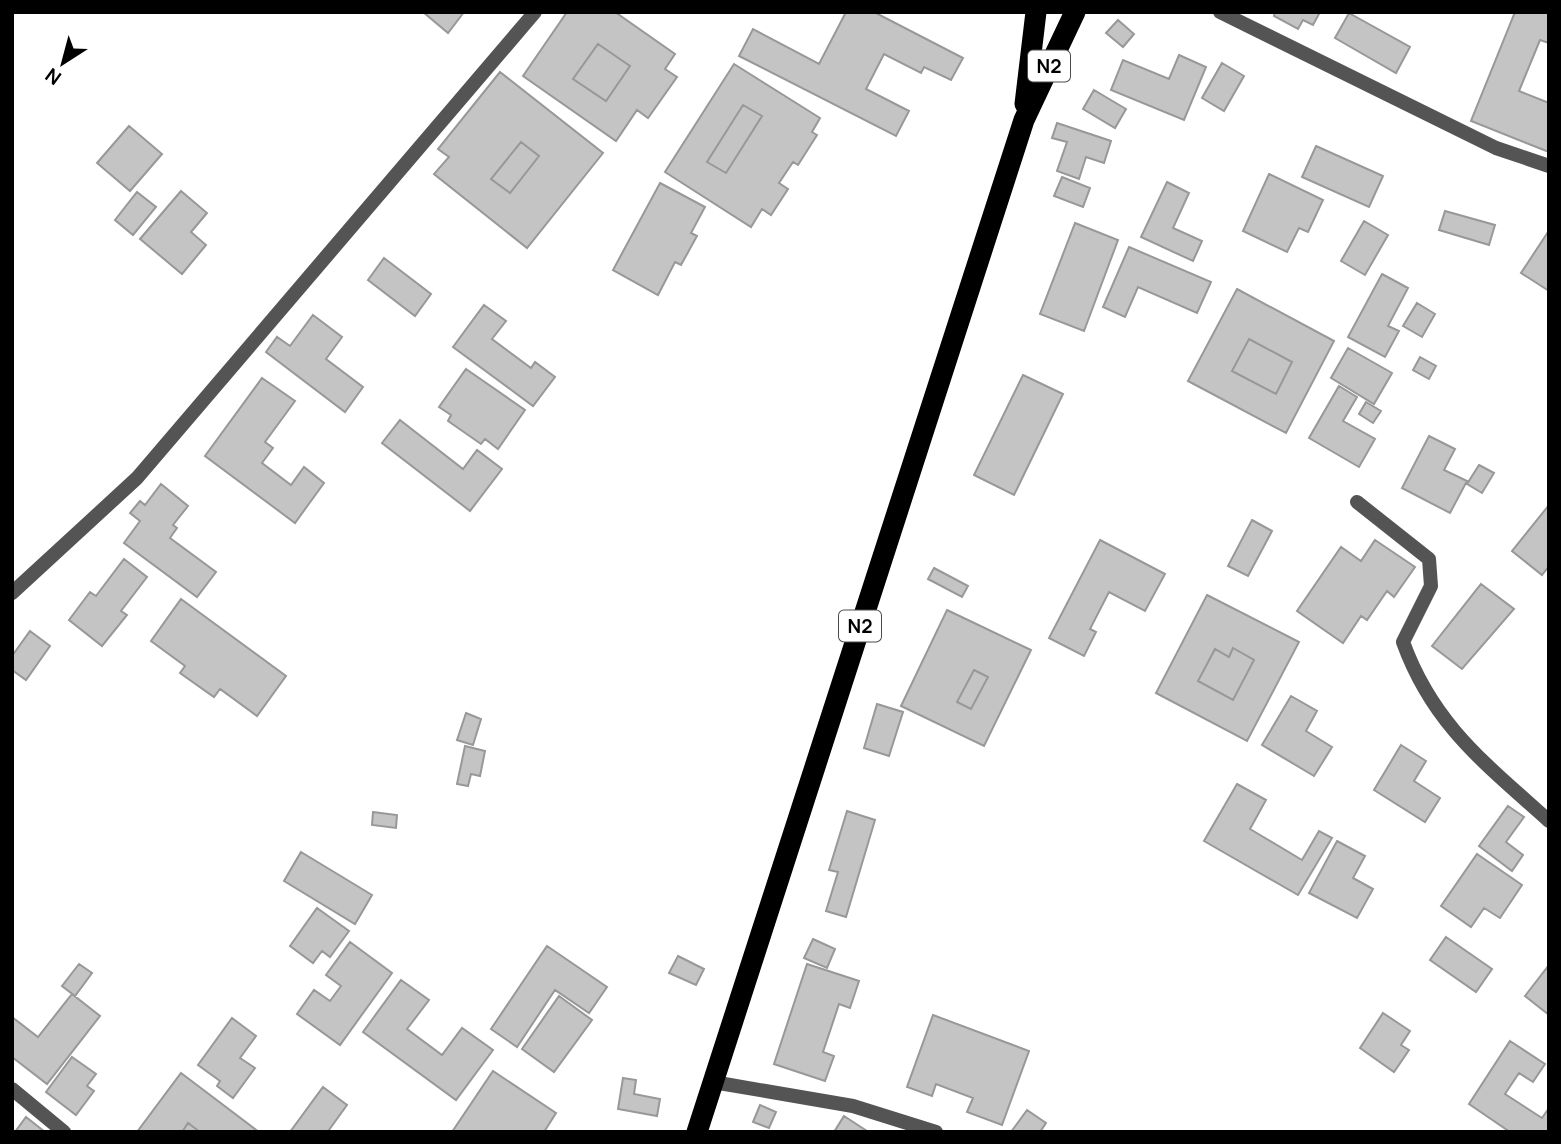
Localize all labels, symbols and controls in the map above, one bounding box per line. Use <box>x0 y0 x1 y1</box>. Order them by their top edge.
north arrow <box>28 28 98 98</box>
road number: N2 <box>1028 50 1070 82</box>
text: N <box>40 62 66 91</box>
road number: N2 <box>839 610 881 642</box>

